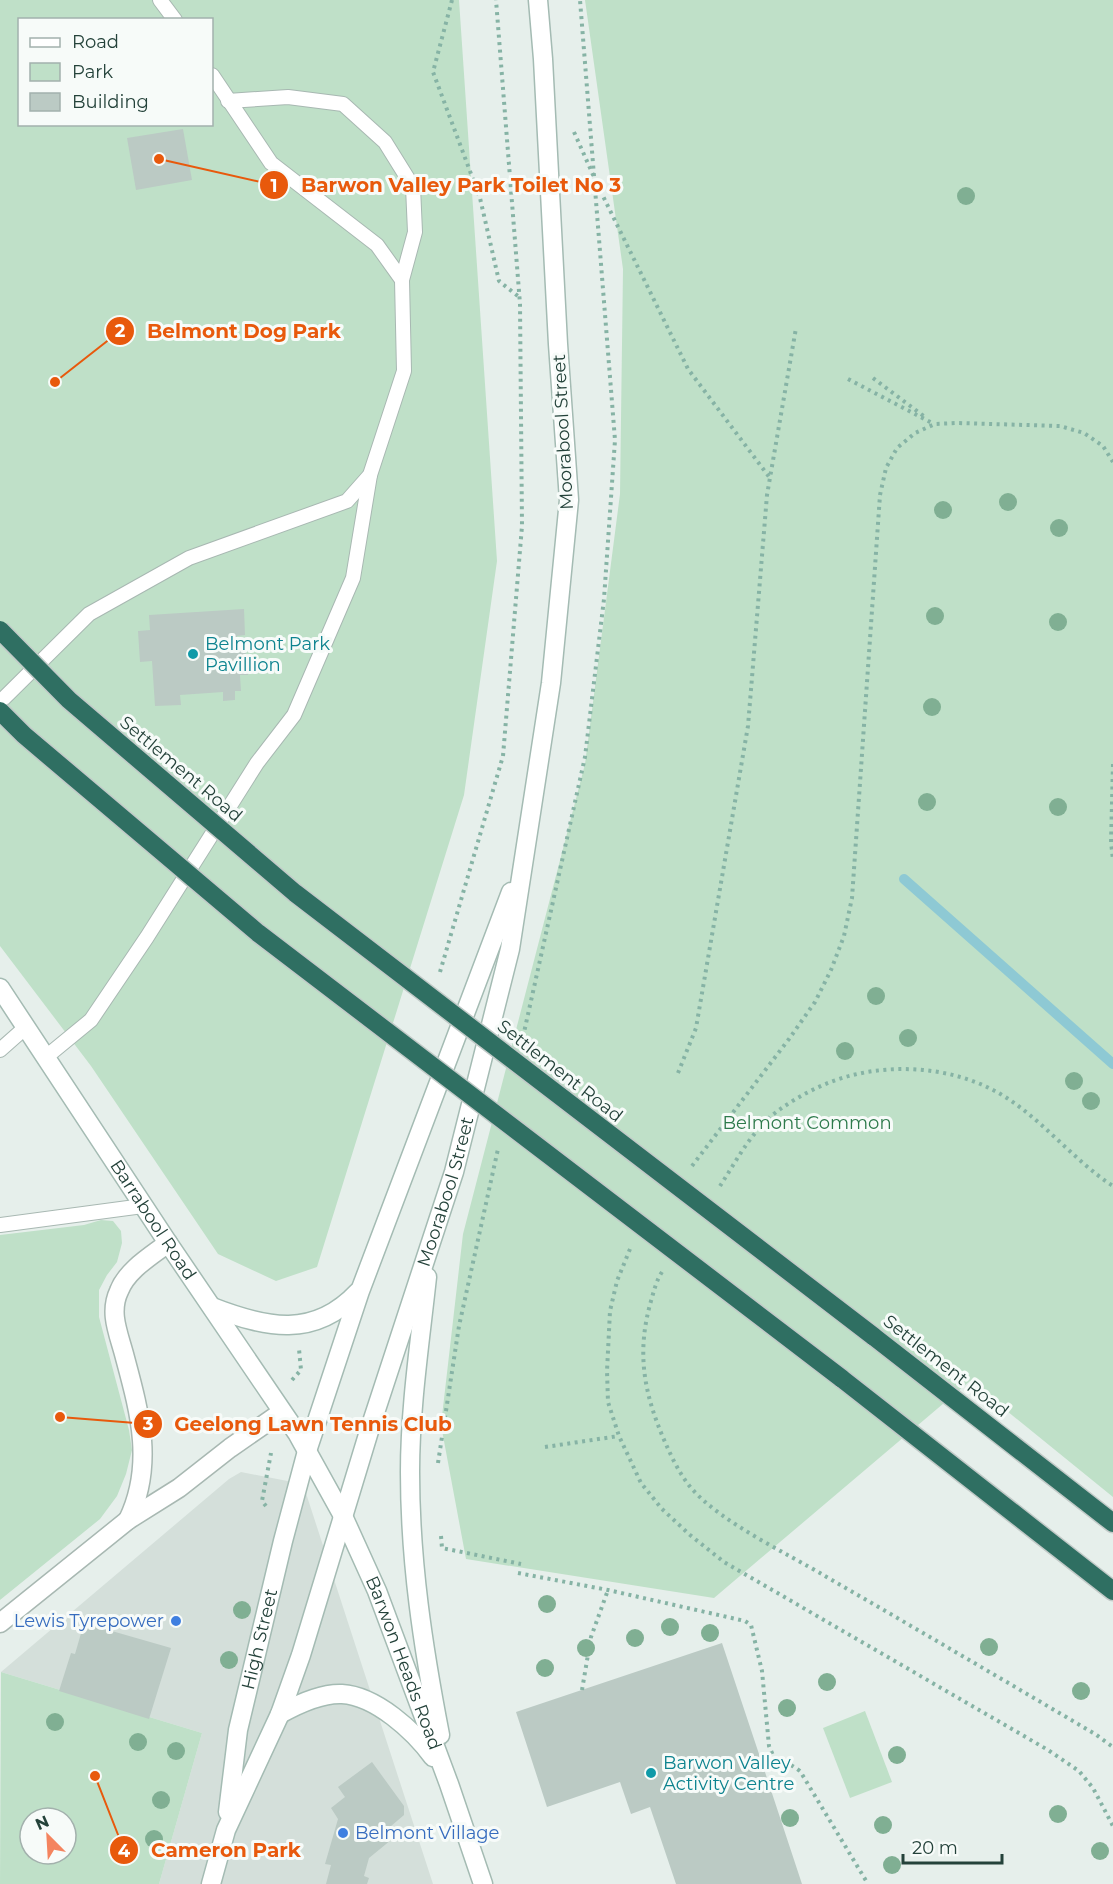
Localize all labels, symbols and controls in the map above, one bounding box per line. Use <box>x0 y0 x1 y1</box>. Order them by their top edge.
legend <box>18 18 213 126</box>
text: Road <box>72 31 119 53</box>
text: Park <box>72 61 113 83</box>
text: Building <box>72 91 149 113</box>
callout: Barwon Valley Park Toilet No 3 <box>259 166 633 204</box>
text: Barwon Valley Park Toilet No 3 <box>301 173 621 197</box>
text: 1 <box>270 175 278 197</box>
callout: Belmont Dog Park <box>105 312 353 350</box>
text: Belmont Dog Park <box>147 319 342 343</box>
text: 2 <box>115 320 126 342</box>
street label: Moorabool Street <box>548 354 578 510</box>
place label: Belmont Park Pavillion <box>205 633 330 676</box>
marker: Belmont Park Pavillion <box>186 647 200 661</box>
street label: Settlement Road <box>115 711 247 827</box>
street label: Settlement Road <box>493 1015 627 1127</box>
park label: Belmont Common <box>722 1112 892 1134</box>
street label: Moorabool Street <box>413 1114 478 1270</box>
street label: Barrabool Road <box>105 1156 201 1284</box>
street label: Settlement Road <box>879 1310 1013 1422</box>
callout: Geelong Lawn Tennis Club <box>133 1405 464 1443</box>
text: Geelong Lawn Tennis Club <box>174 1412 452 1436</box>
text: 3 <box>142 1413 154 1435</box>
street label: Barwon Heads Road <box>361 1572 446 1753</box>
street label: High Street <box>237 1586 282 1692</box>
place label: Lewis Tyrepower <box>14 1610 164 1632</box>
marker: Lewis Tyrepower <box>169 1614 183 1628</box>
place label: Barwon Valley Activity Centre <box>663 1752 794 1795</box>
marker: Barwon Valley Activity Centre <box>644 1766 658 1780</box>
north arrow <box>18 1806 78 1866</box>
text: N <box>32 1811 52 1834</box>
place label: Belmont Village <box>355 1822 500 1844</box>
marker: Belmont Village <box>336 1826 350 1840</box>
scale bar <box>903 1827 1002 1865</box>
callout: Cameron Park <box>109 1831 313 1869</box>
text: 20 m <box>912 1837 958 1859</box>
text: Cameron Park <box>151 1838 302 1862</box>
text: 4 <box>118 1840 131 1862</box>

